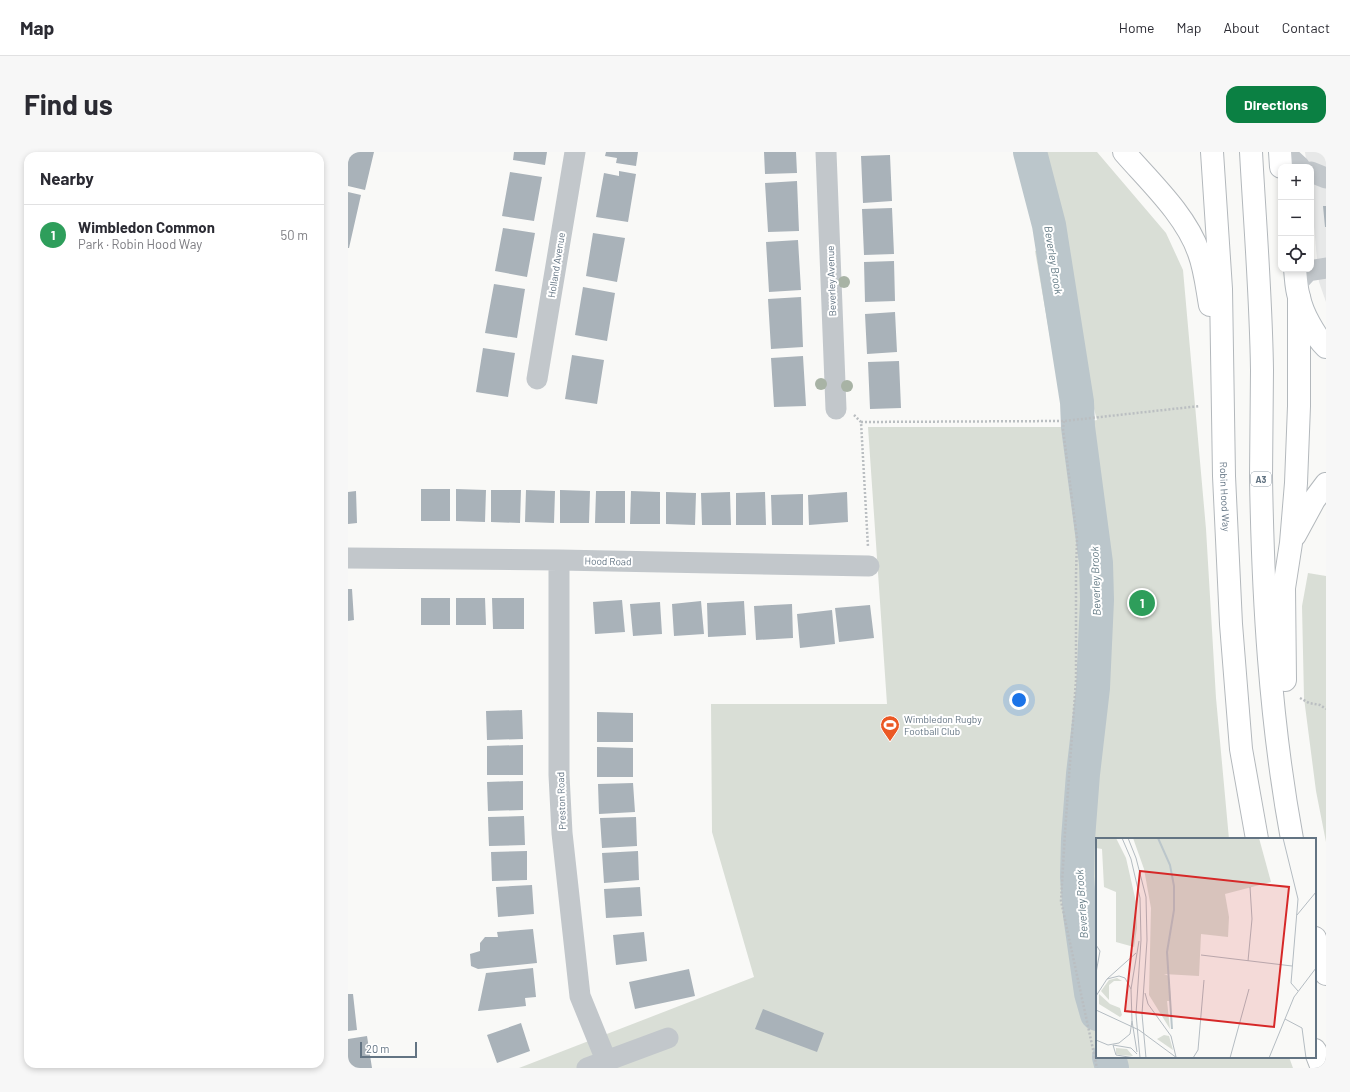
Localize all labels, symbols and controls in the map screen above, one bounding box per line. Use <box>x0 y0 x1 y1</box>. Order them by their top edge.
text: Map <box>20 16 54 39</box>
text: Home <box>1119 19 1155 36</box>
text: Map <box>1177 19 1201 36</box>
text: About <box>1223 19 1260 36</box>
text: Contact <box>1282 19 1330 36</box>
button: Directions <box>1226 86 1326 123</box>
text: Find us <box>24 87 113 121</box>
map controls <box>1278 164 1314 272</box>
button: + <box>1278 164 1314 200</box>
text: Nearby <box>40 168 94 188</box>
button: − <box>1278 200 1314 236</box>
text: Wimbledon Common <box>78 218 215 236</box>
water label: Beverley Brook <box>1042 225 1066 296</box>
text: 1 <box>51 227 55 243</box>
text: 50 m <box>281 227 308 243</box>
street label: Holland Avenue <box>545 231 567 299</box>
text: Park · Robin Hood Way <box>78 236 202 252</box>
button: locate <box>1278 236 1314 272</box>
street label: Beverley Avenue <box>824 245 838 317</box>
street label: Robin Hood Way <box>1218 462 1233 532</box>
road number: A3 <box>1251 472 1271 486</box>
water label: Beverley Brook <box>1087 546 1103 616</box>
street label: Hood Road <box>584 555 632 567</box>
pin: 1 <box>1129 588 1155 618</box>
your location <box>1009 690 1029 710</box>
place label: Wimbledon Rugby Football Club <box>904 713 982 737</box>
sports icon: Wimbledon Rugby Football Club <box>879 714 901 742</box>
street label: Preston Road <box>554 772 568 830</box>
inset map <box>1096 838 1316 1058</box>
water label: Beverley Brook <box>1072 868 1090 939</box>
scale bar <box>360 1040 417 1059</box>
text: 20 m <box>366 1042 389 1055</box>

